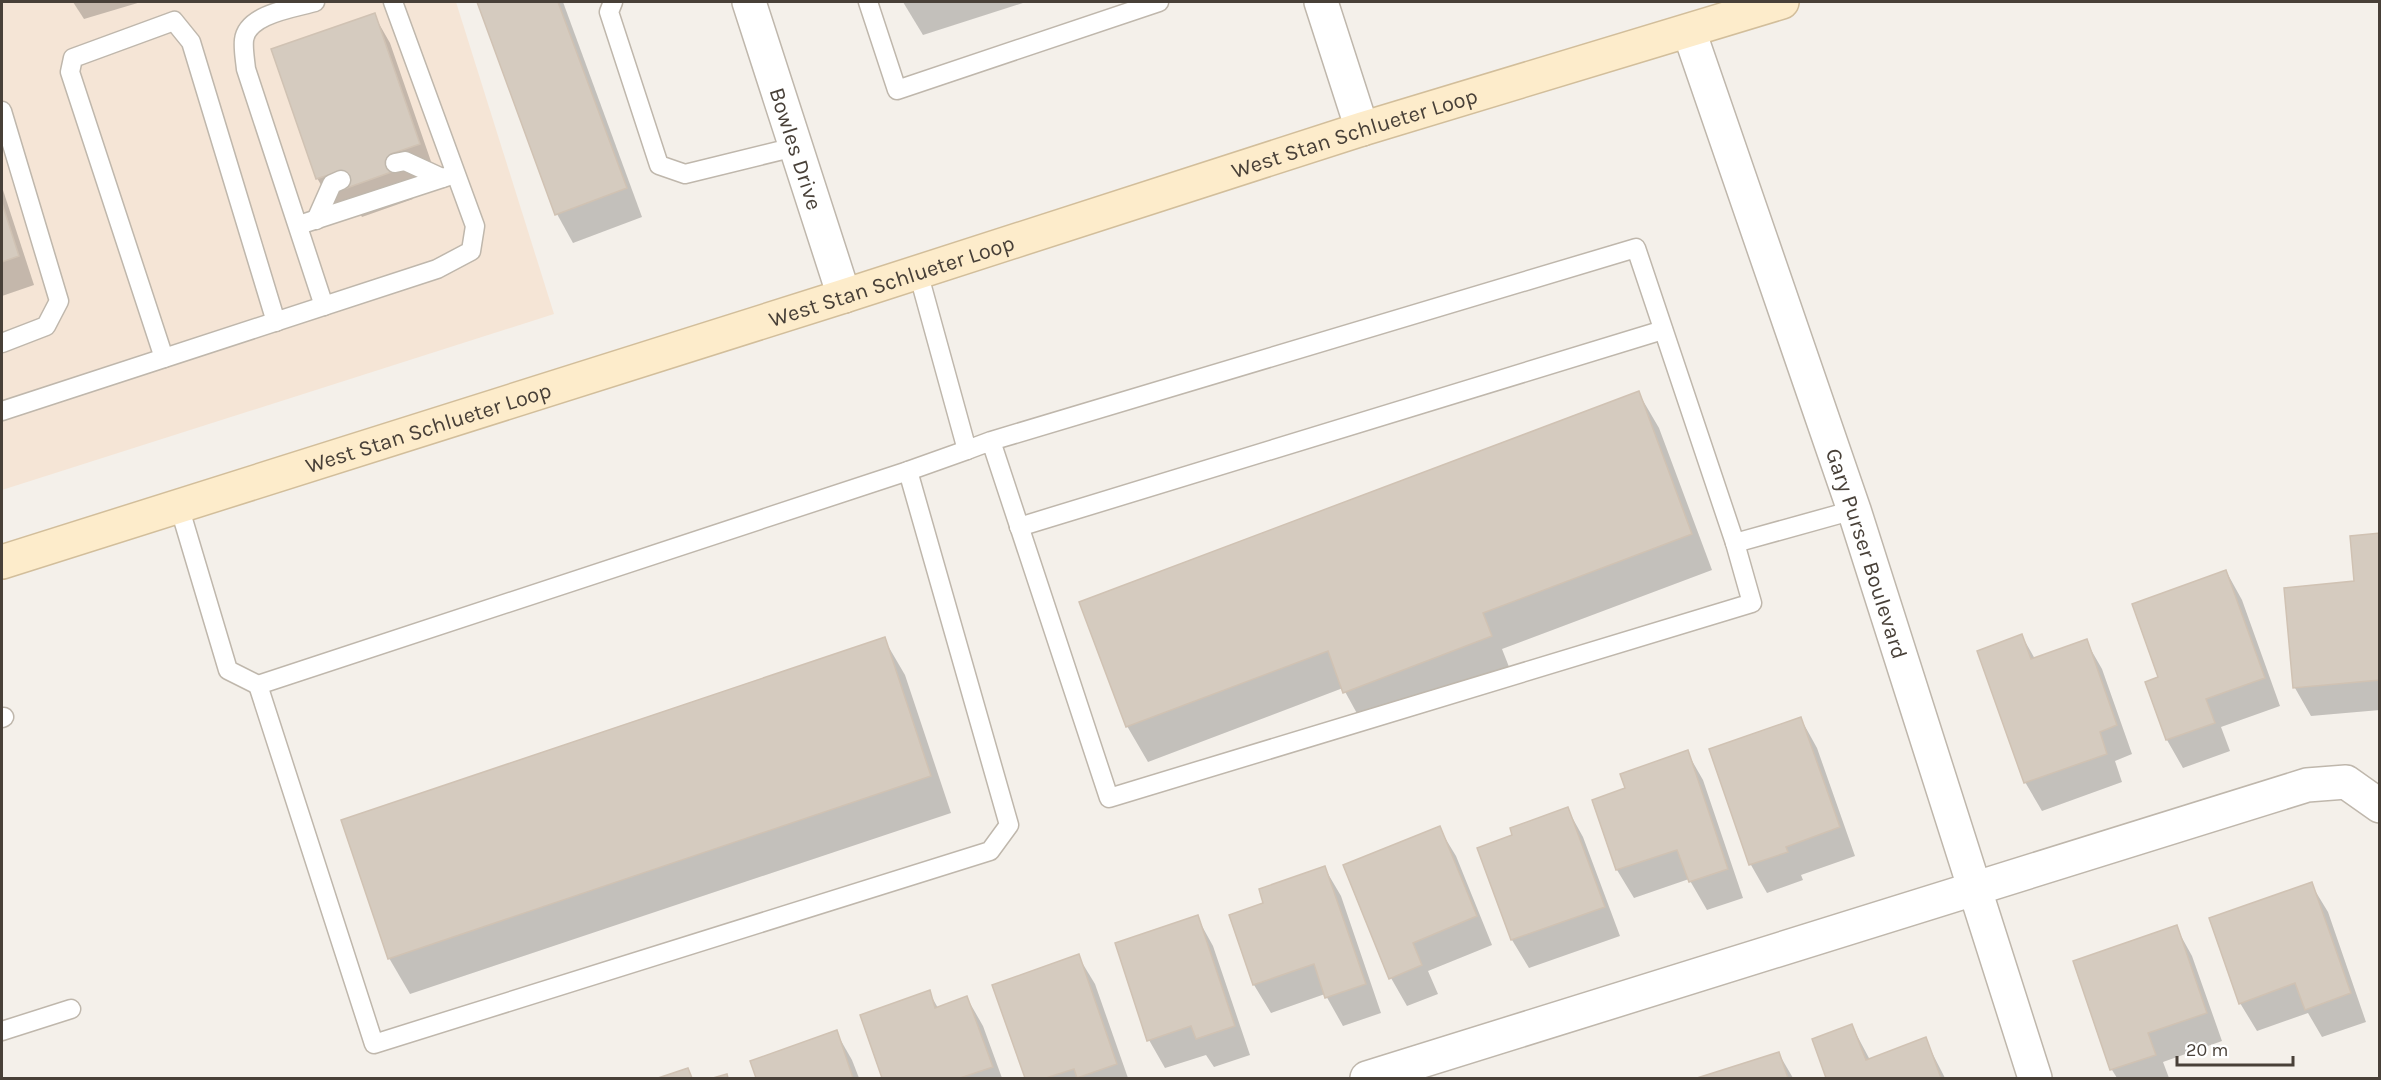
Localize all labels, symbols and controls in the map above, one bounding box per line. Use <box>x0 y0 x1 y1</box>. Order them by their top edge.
street label: West Stan Schlueter Loop <box>1228 83 1481 184</box>
street label: Bowles Drive <box>763 84 827 213</box>
street label: West Stan Schlueter Loop <box>766 230 1018 333</box>
street label: West Stan Schlueter Loop <box>302 377 555 479</box>
street label: Gary Purser Boulevard <box>1820 445 1913 662</box>
scale bar <box>2177 1029 2292 1067</box>
text: 20 m <box>2186 1039 2228 1061</box>

